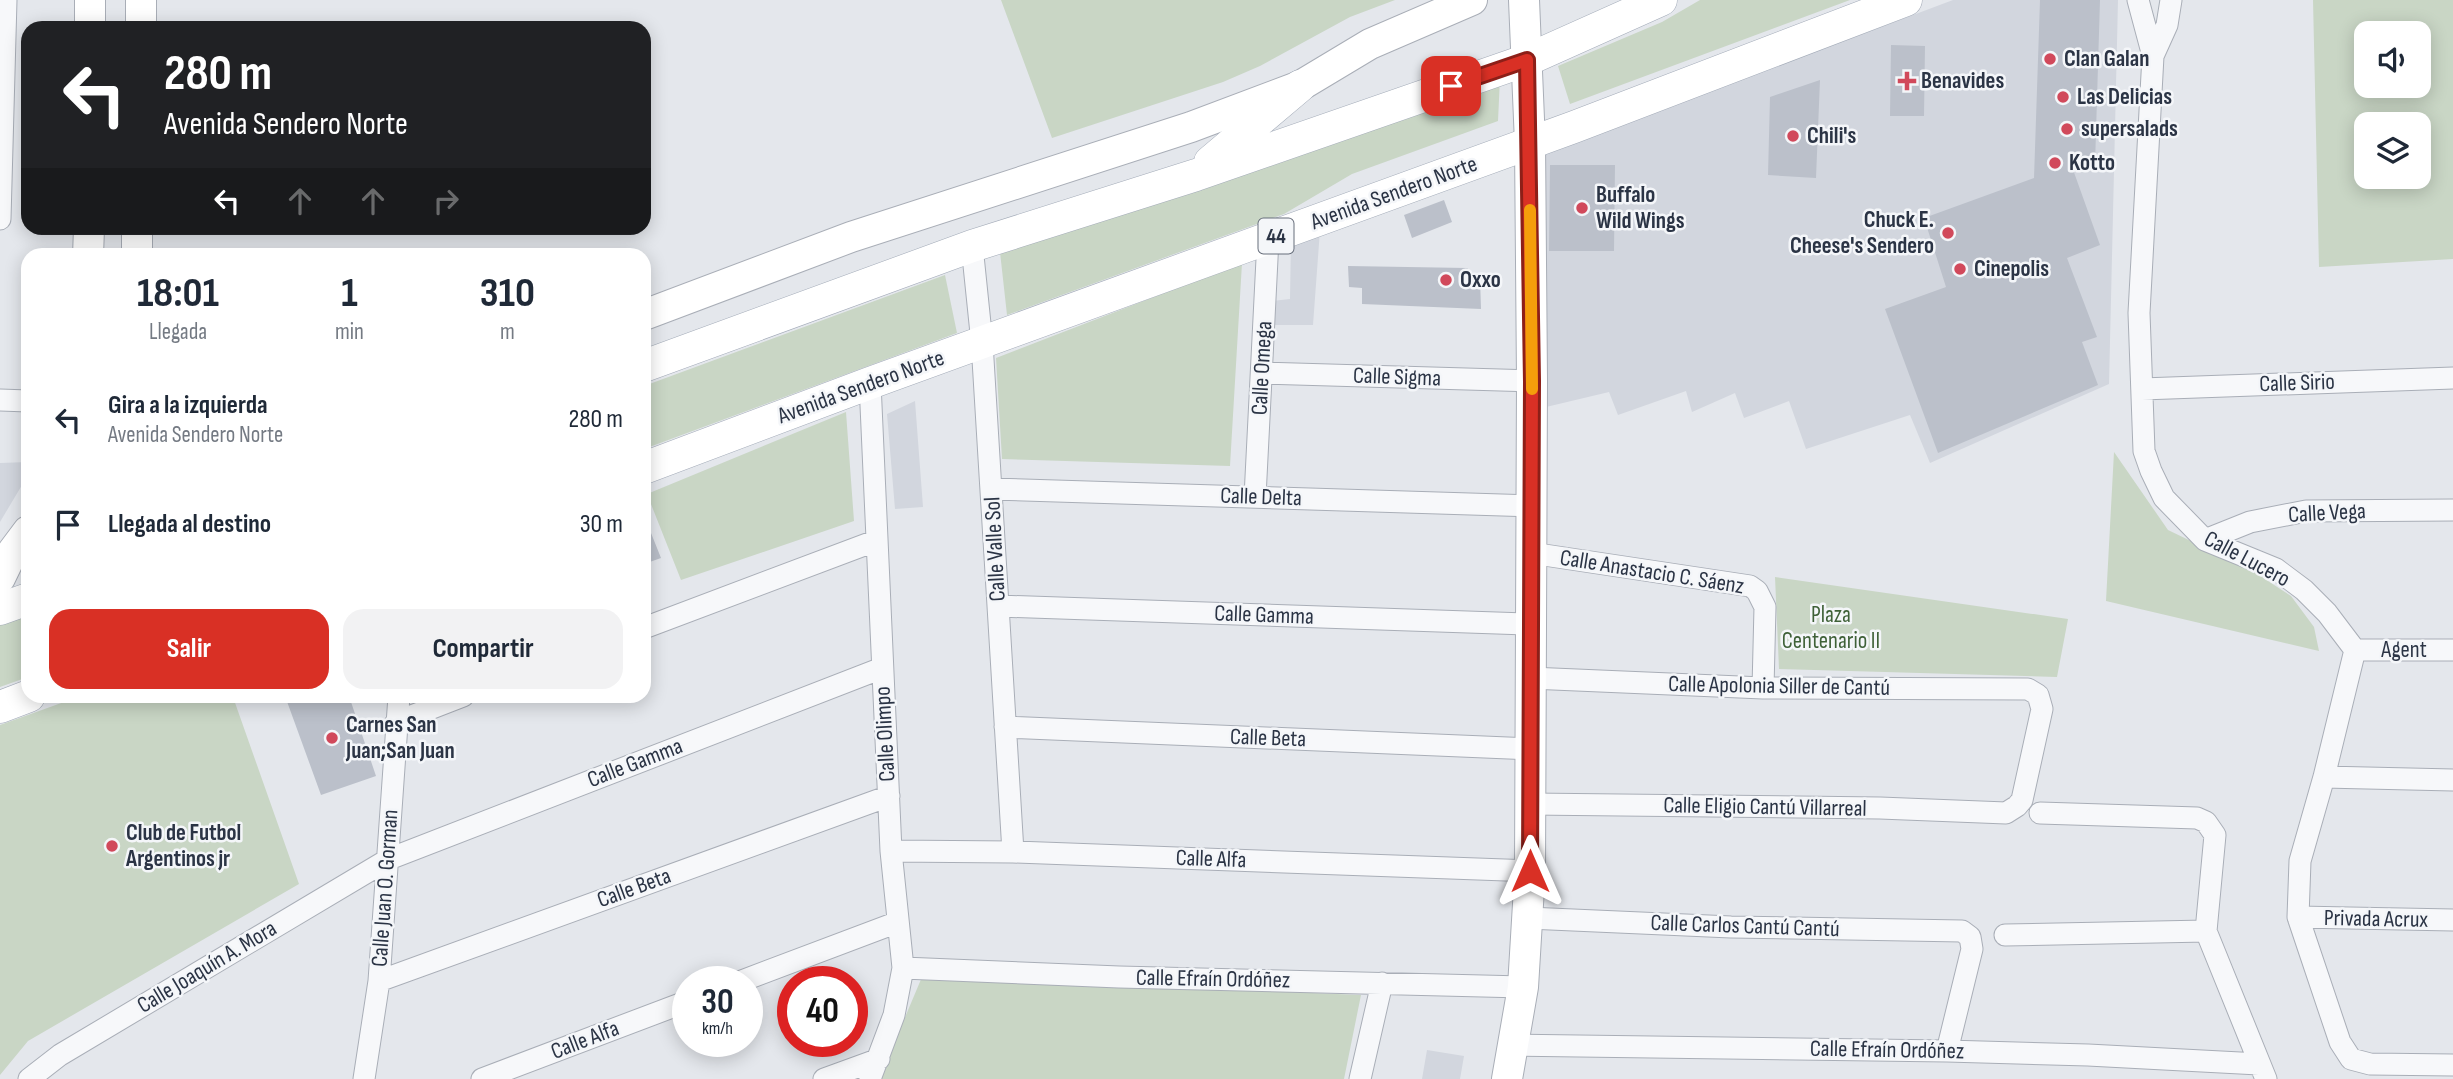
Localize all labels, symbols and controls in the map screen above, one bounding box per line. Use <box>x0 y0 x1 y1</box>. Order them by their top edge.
map controls <box>2354 21 2431 189</box>
button: sound <box>2354 21 2431 98</box>
text: 280 m <box>164 45 272 104</box>
place label: Clan Galan <box>2064 45 2149 73</box>
icon: left <box>49 49 140 140</box>
marker: Clan Galan <box>2042 51 2058 67</box>
pin <box>1421 56 1481 116</box>
icon: arrive <box>1432 67 1470 105</box>
place label: Benavides <box>1921 67 2004 95</box>
marker: Benavides <box>1899 73 1915 89</box>
place label: Las Delicias <box>2077 83 2172 111</box>
marker: Las Delicias <box>2055 89 2071 105</box>
text: Avenida Sendero Norte <box>164 105 408 144</box>
button: layers <box>2354 112 2431 189</box>
place label: supersalads <box>2081 115 2178 143</box>
marker: supersalads <box>2059 121 2075 137</box>
place label: Chili's <box>1807 122 1856 150</box>
marker: Chili's <box>1785 128 1801 144</box>
place label: Kotto <box>2069 149 2115 177</box>
street label: Avenida Sendero Norte <box>1306 150 1481 236</box>
marker: Kotto <box>2047 155 2063 171</box>
place label: Buffalo Wild Wings <box>1596 181 1685 235</box>
icon: left <box>208 182 246 220</box>
icon: ahead <box>281 182 319 220</box>
icon: ahead <box>354 182 392 220</box>
icon: right <box>427 182 465 220</box>
marker: Buffalo Wild Wings <box>1574 200 1590 216</box>
place label: Chuck E. Cheese's Sendero <box>1790 206 1934 260</box>
road number: 44 <box>1258 218 1294 254</box>
marker: Chuck E. Cheese's Sendero <box>1940 225 1956 241</box>
place label: Cinepolis <box>1974 255 2049 283</box>
marker: Cinepolis <box>1952 261 1968 277</box>
place label: Oxxo <box>1460 266 1501 294</box>
text: 18:01 <box>137 268 219 319</box>
text: 1 <box>341 268 358 319</box>
text: 310 <box>480 268 535 319</box>
marker: Oxxo <box>1438 272 1454 288</box>
text: Llegada <box>149 318 207 346</box>
text: min <box>335 318 364 346</box>
text: m <box>500 318 515 346</box>
street label: Calle Omega <box>1246 320 1278 416</box>
street label: Avenida Sendero Norte <box>773 344 948 430</box>
street label: Calle Sigma <box>1353 361 1441 393</box>
street label: Calle Sirio <box>2259 368 2335 398</box>
text: Gira a la izquierda <box>108 390 268 421</box>
icon: left <box>49 401 87 439</box>
text: 280 m <box>568 404 623 435</box>
text: Avenida Sendero Norte <box>108 421 283 449</box>
street label: Calle Delta <box>1220 482 1302 512</box>
street label: Calle Valle Sol <box>978 496 1012 602</box>
street label: Calle Vega <box>2287 497 2367 529</box>
icon: arrive <box>49 506 87 544</box>
text: Llegada al destino <box>108 509 271 540</box>
text: 30 m <box>580 509 623 540</box>
street label: Calle Lucero <box>2199 525 2295 593</box>
street label: Calle Anastacio C. Sáenz <box>1558 544 1746 600</box>
street label: Calle Gamma <box>1214 599 1314 631</box>
park label: Plaza Centenario II <box>1782 601 1880 655</box>
button: Salir <box>49 609 329 689</box>
button: Compartir <box>343 609 623 689</box>
street label: Agent <box>2380 636 2427 664</box>
street label: Calle Apolonia Siller de Cantú <box>1668 670 1890 702</box>
street label: Calle Olimpo <box>869 686 901 782</box>
place label: Carnes San Juan;San Juan <box>345 711 455 765</box>
street label: Calle Beta <box>1229 723 1307 753</box>
marker: Carnes San Juan;San Juan <box>324 730 340 746</box>
street label: Calle Gamma <box>583 732 687 794</box>
street label: Calle Eligio Cantú Villarreal <box>1663 791 1867 823</box>
street label: Calle Juan O. Gorman <box>366 808 404 968</box>
place label: Club de Futbol Argentinos jr <box>125 819 241 873</box>
position arrow <box>1493 834 1567 908</box>
marker: Club de Futbol Argentinos jr <box>104 838 120 854</box>
street label: Calle Alfa <box>1175 844 1247 874</box>
street label: Calle Beta <box>593 862 675 914</box>
street label: Privada Acrux <box>2324 904 2429 934</box>
street label: Calle Carlos Cantú Cantú <box>1650 909 1840 943</box>
street label: Calle Joaquín A. Mora <box>132 914 282 1020</box>
street label: Calle Efraín Ordóñez <box>1136 964 1290 994</box>
speed limit sign: 40 <box>777 966 868 1057</box>
text: 30 <box>701 981 734 1024</box>
street label: Calle Alfa <box>547 1014 623 1066</box>
text: km/h <box>702 1018 733 1039</box>
street label: Calle Efraín Ordóñez <box>1810 1035 1964 1065</box>

